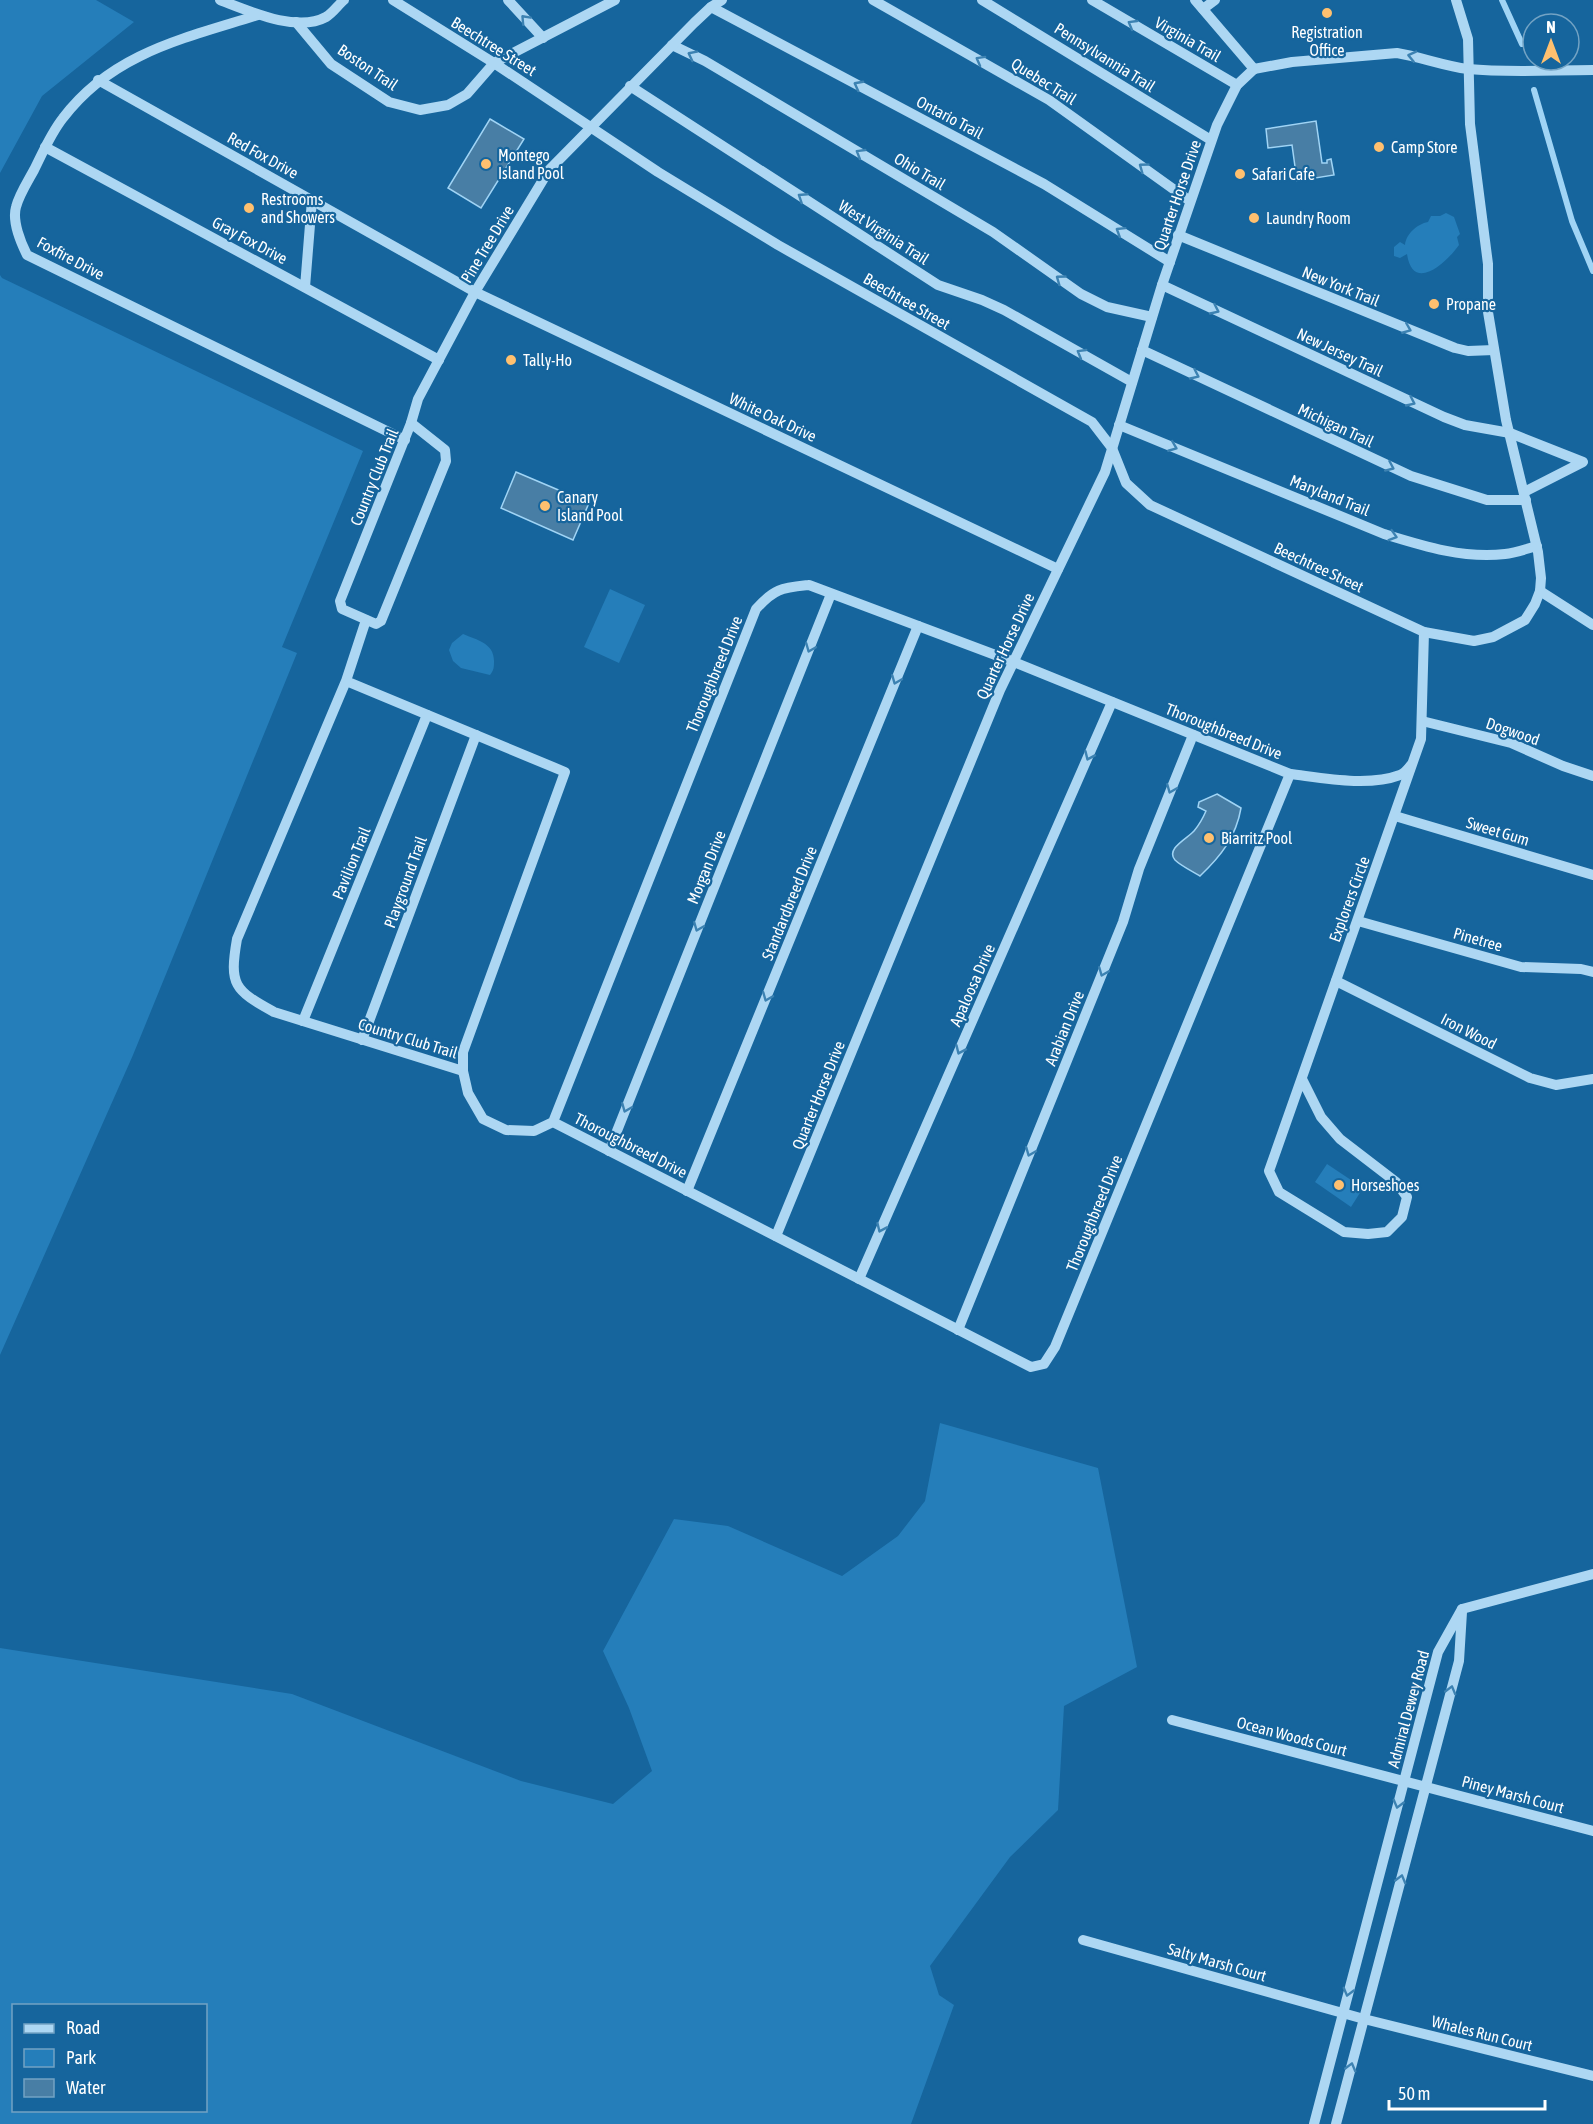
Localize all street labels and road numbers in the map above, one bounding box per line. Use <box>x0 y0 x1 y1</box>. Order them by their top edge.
street label: Beechtree Street <box>448 13 540 79</box>
street label: Virginia Trail <box>1151 13 1225 66</box>
street label: Pennsylvannia Trail <box>1051 19 1159 96</box>
street label: Boston Trail <box>335 40 402 94</box>
street label: Quebec Trail <box>1008 54 1080 108</box>
street label: Ontario Trail <box>914 92 987 142</box>
street label: Red Fox Drive <box>224 128 302 182</box>
street label: Quarter Horse Drive <box>1150 138 1204 252</box>
street label: Ohio Trail <box>891 149 949 194</box>
street label: West Virginia Trail <box>835 196 933 269</box>
street label: Pine Tree Drive <box>457 202 517 286</box>
street label: Gray Fox Drive <box>209 213 291 268</box>
street label: Foxfire Drive <box>34 233 108 283</box>
street label: New York Trail <box>1300 262 1383 310</box>
street label: Beechtree Street <box>861 269 954 333</box>
street label: New Jersey Trail <box>1294 324 1387 381</box>
street label: White Oak Drive <box>727 389 819 445</box>
street label: Michigan Trail <box>1295 400 1377 452</box>
street label: Country Club Trail <box>346 425 403 529</box>
street label: Maryland Trail <box>1287 471 1373 520</box>
street label: Beechtree Street <box>1271 538 1367 596</box>
street label: Quarter Horse Drive <box>972 590 1038 702</box>
street label: Thoroughbreed Drive <box>682 613 747 735</box>
street label: Thoroughbreed Drive <box>1163 699 1285 764</box>
street label: Dogwood <box>1484 713 1542 749</box>
street label: Sweet Gum <box>1464 813 1532 849</box>
street label: Pavilion Trail <box>328 823 374 902</box>
street label: Morgan Drive <box>683 828 730 907</box>
street label: Playground Trail <box>380 833 431 931</box>
street label: Standardbreed Drive <box>758 843 820 963</box>
street label: Explorers Circle <box>1325 854 1374 945</box>
street label: Pinetree <box>1451 923 1505 955</box>
street label: Apaloosa Drive <box>946 941 999 1029</box>
street label: Arabian Drive <box>1041 988 1087 1068</box>
street label: Iron Wood <box>1438 1009 1500 1053</box>
street label: Country Club Trail <box>356 1014 461 1063</box>
street label: Quarter Horse Drive <box>788 1038 848 1152</box>
street label: Thoroughbreed Drive <box>571 1109 690 1182</box>
street label: Thoroughbreed Drive <box>1062 1152 1127 1274</box>
street label: Admiral Dewey Road <box>1384 1648 1433 1770</box>
street label: Ocean Woods Court <box>1235 1713 1349 1759</box>
street label: Piney Marsh Court <box>1460 1772 1566 1817</box>
street label: Salty Marsh Court <box>1165 1939 1269 1986</box>
street label: Whales Run Court <box>1430 2012 1535 2054</box>

